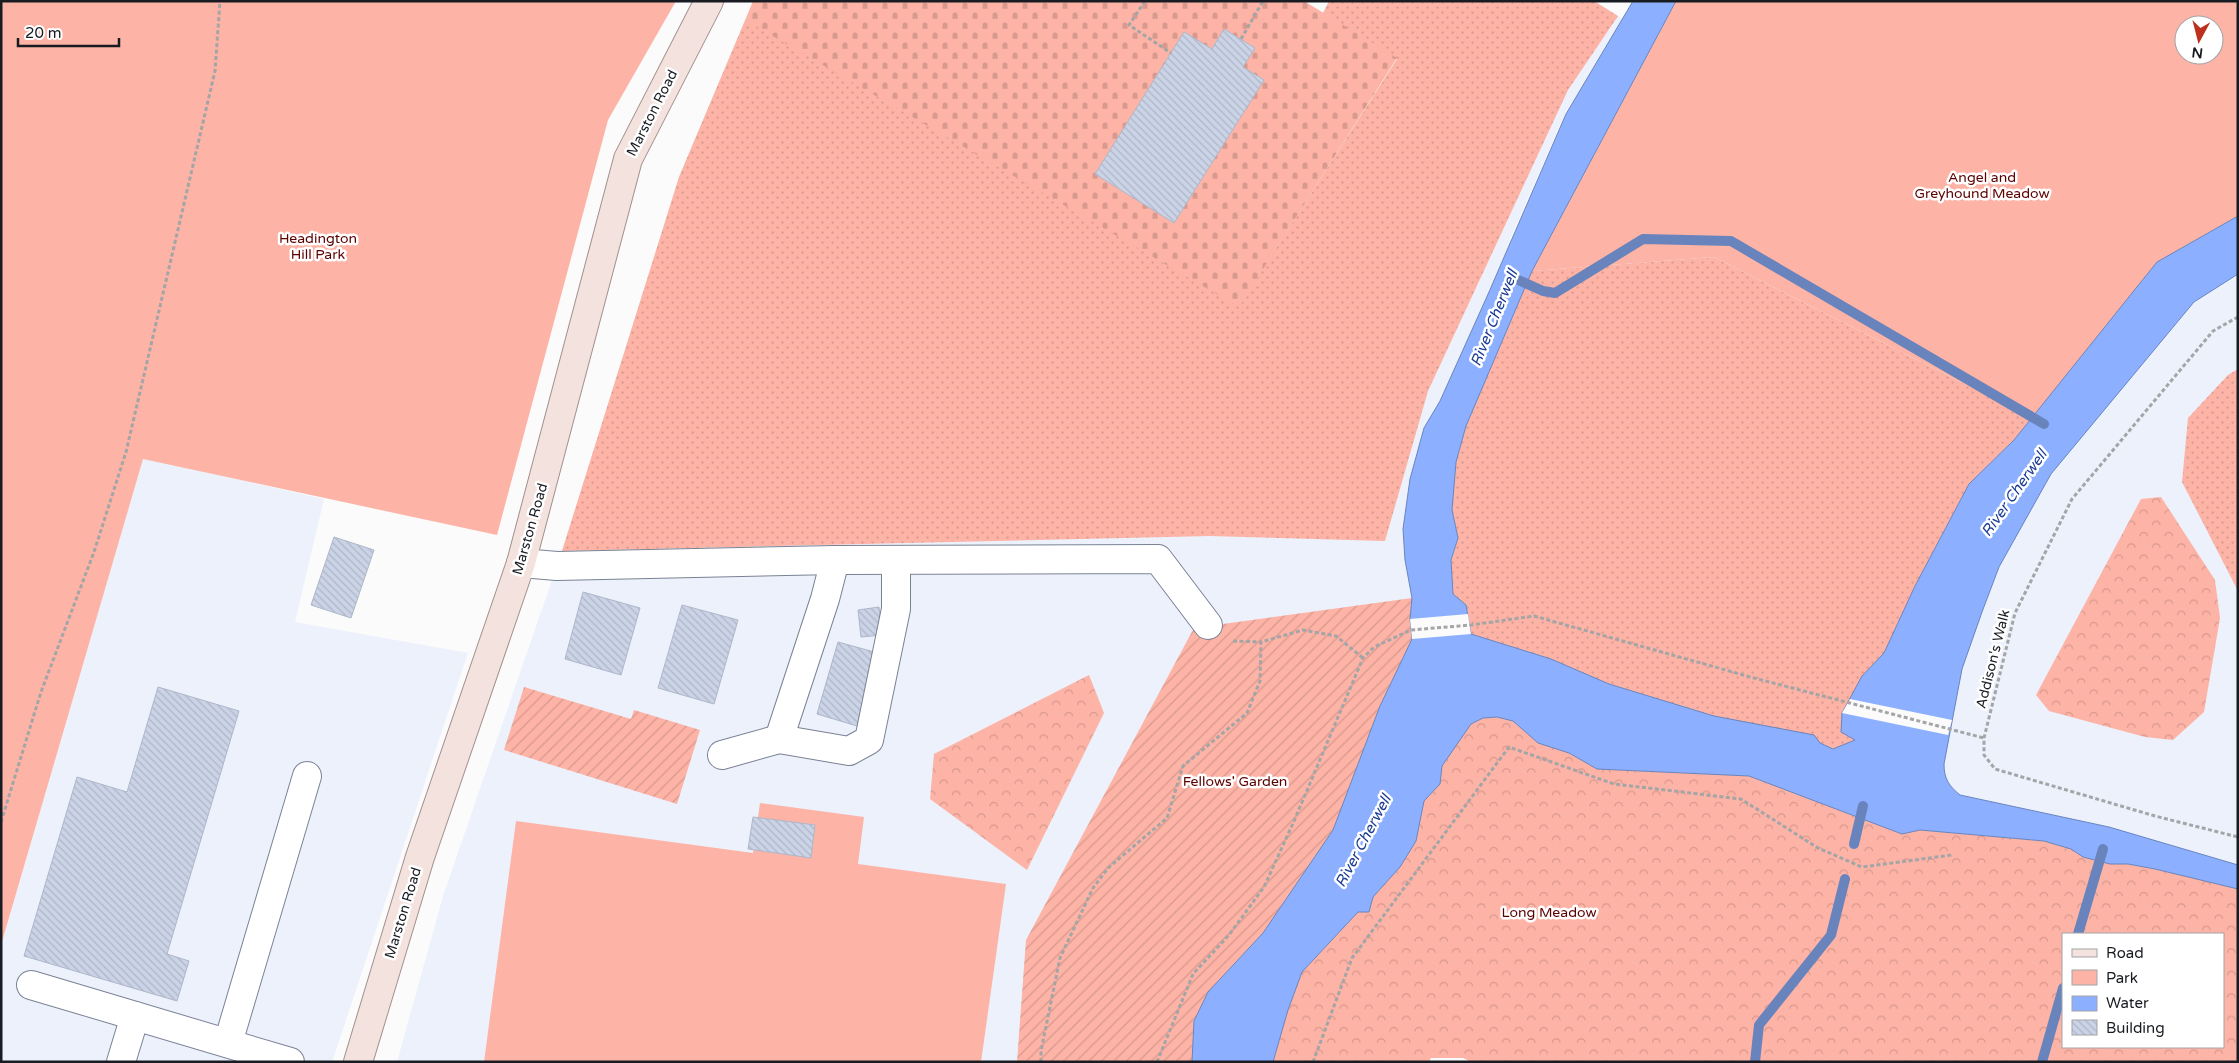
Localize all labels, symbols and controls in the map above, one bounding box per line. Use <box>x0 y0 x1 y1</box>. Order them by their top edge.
scale bar <box>18 15 119 47</box>
north arrow <box>2174 15 2224 65</box>
text: 20 m <box>25 24 62 42</box>
text: N <box>2191 43 2204 62</box>
street label: Marston Road <box>623 67 681 159</box>
park label: Angel and Greyhound Meadow <box>1914 169 2050 202</box>
park label: Headington Hill Park <box>279 230 357 263</box>
water label: River Cherwell <box>1467 265 1522 369</box>
water label: River Cherwell <box>1977 444 2052 540</box>
street label: Marston Road <box>509 481 551 577</box>
street label: Addison's Walk <box>1973 607 2014 710</box>
park label: Fellows' Garden <box>1183 773 1287 790</box>
water label: River Cherwell <box>1331 790 1396 890</box>
street label: Marston Road <box>381 865 425 961</box>
park label: Long Meadow <box>1501 904 1597 921</box>
legend <box>2062 933 2224 1048</box>
text: Road <box>2106 944 2144 962</box>
text: Park <box>2106 969 2138 987</box>
text: Water <box>2106 994 2149 1012</box>
text: Building <box>2106 1019 2165 1037</box>

